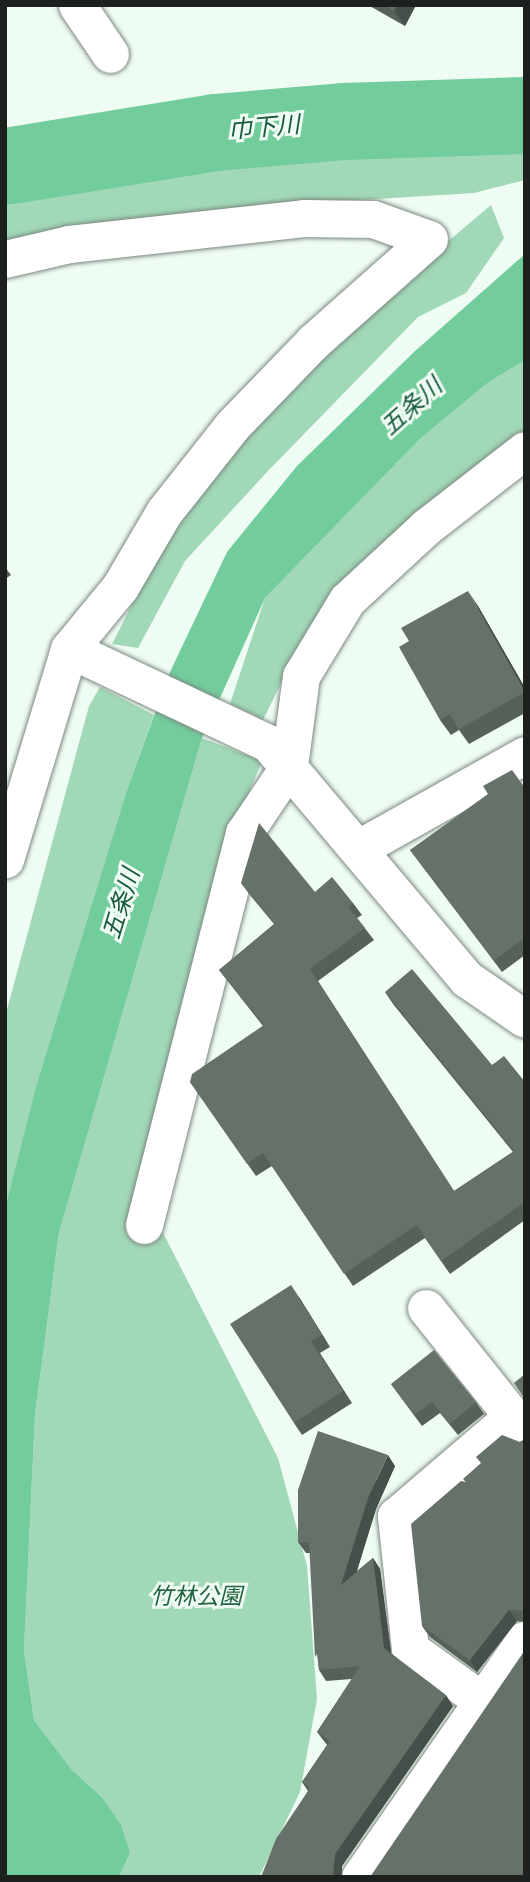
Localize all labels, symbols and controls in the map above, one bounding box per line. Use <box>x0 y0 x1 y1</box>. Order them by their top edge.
water label: 巾下川 <box>227 111 301 145</box>
water label: 五条川 <box>376 372 448 442</box>
water label: 五条川 <box>98 865 146 943</box>
park label: 竹林公園 <box>150 1582 242 1610</box>

